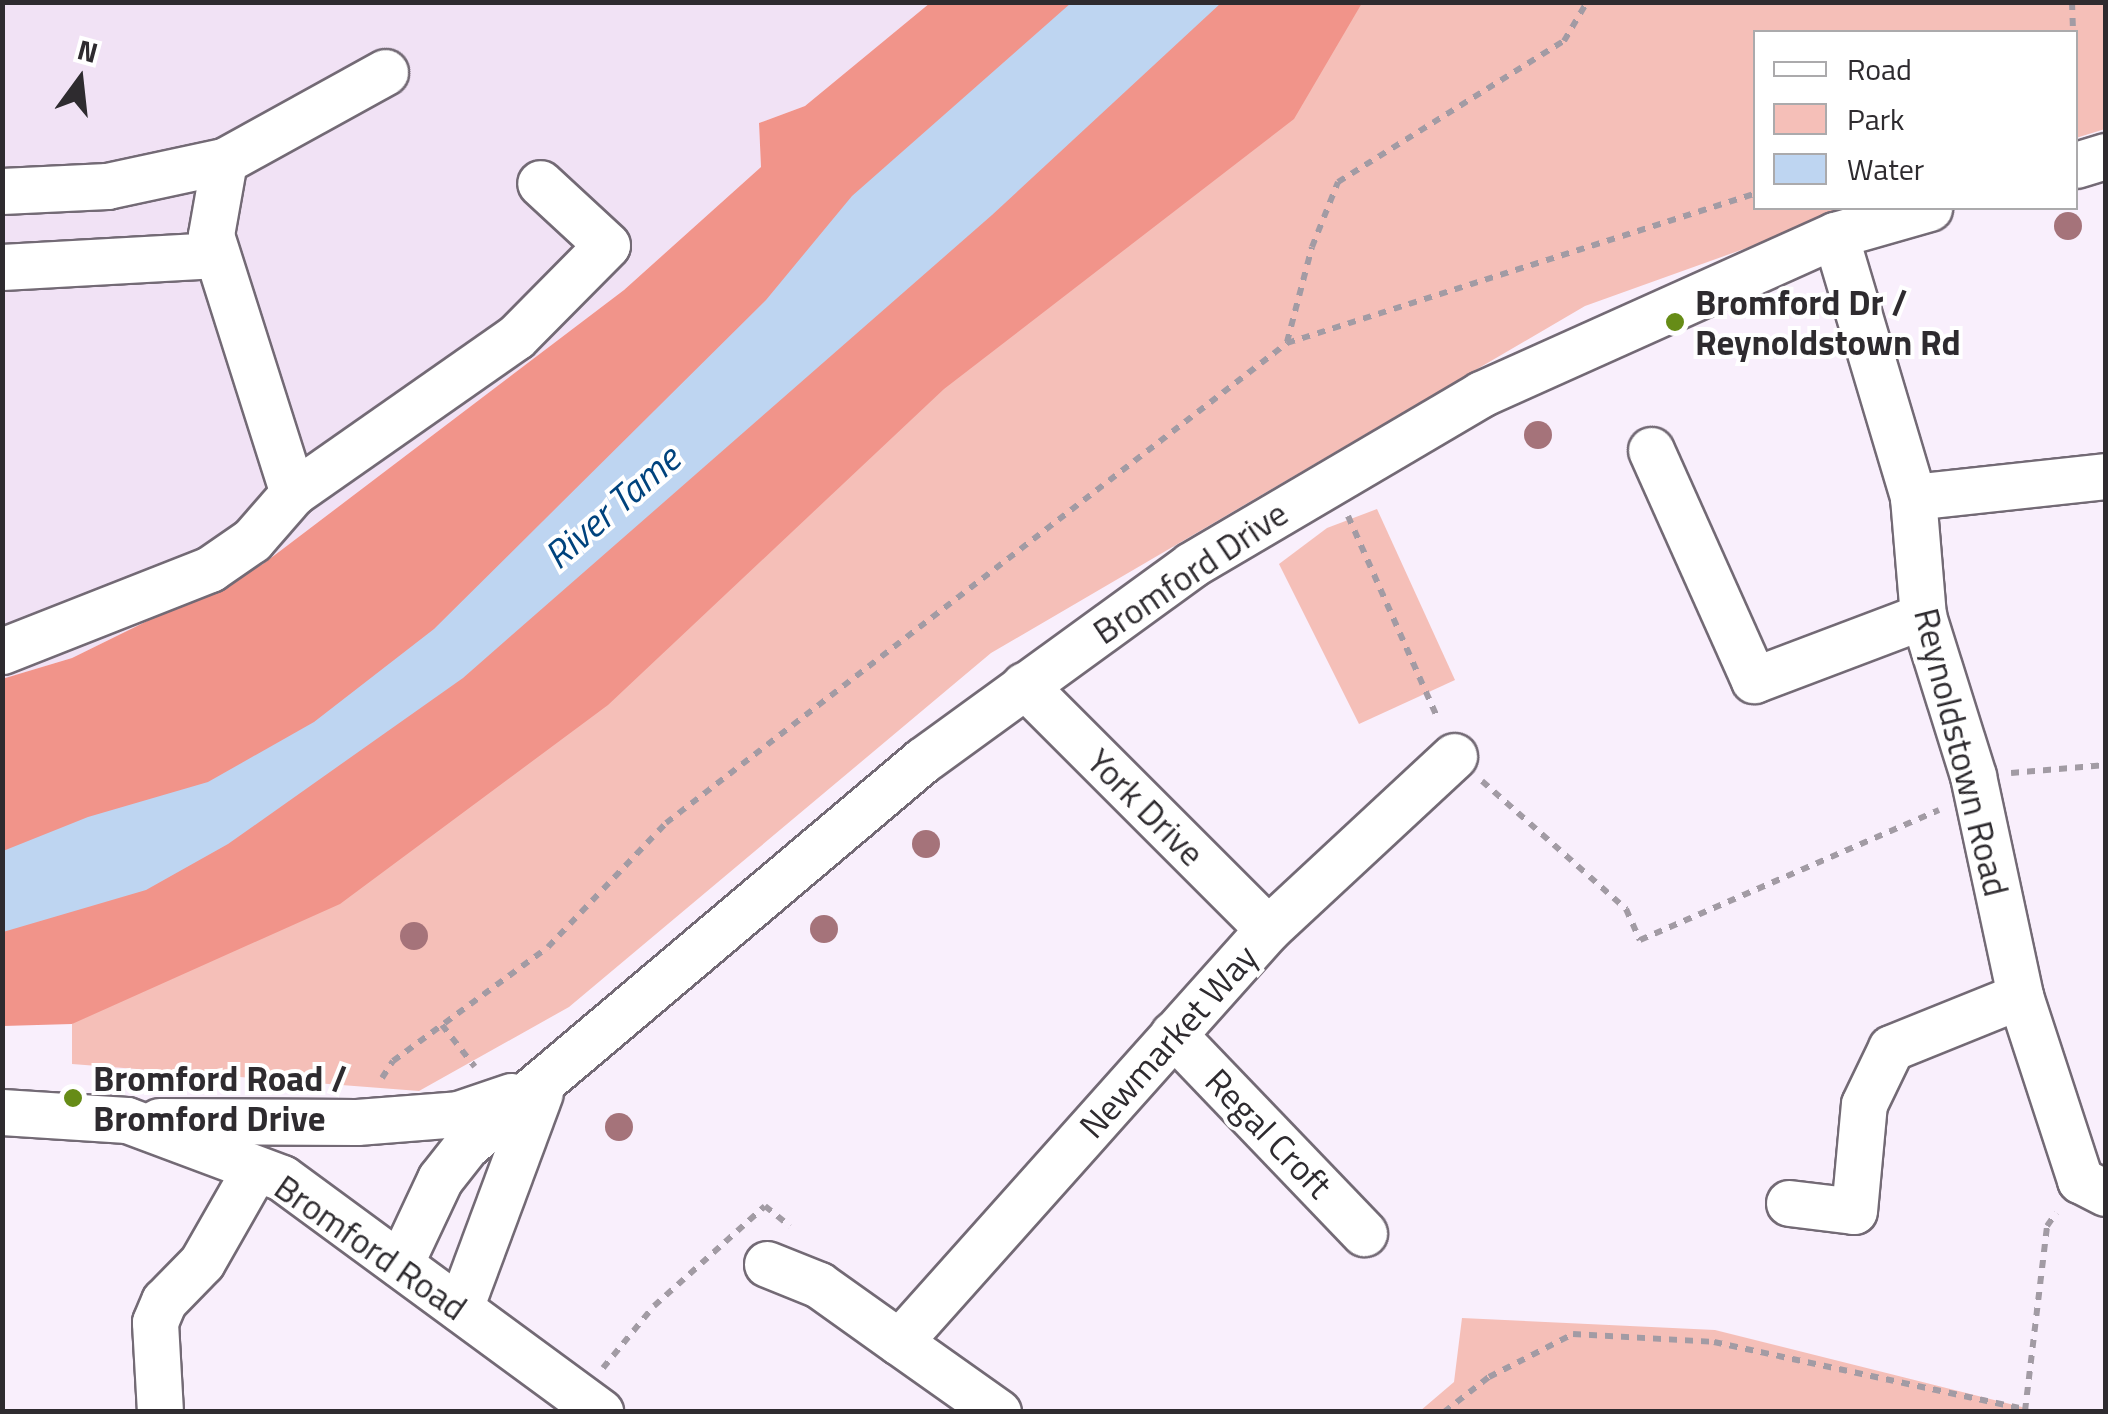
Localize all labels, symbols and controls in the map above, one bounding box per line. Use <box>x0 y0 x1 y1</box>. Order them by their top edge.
text: N <box>73 27 103 74</box>
north arrow <box>30 30 130 130</box>
legend <box>1753 30 2078 210</box>
text: Road <box>1847 46 1912 92</box>
text: Park <box>1847 96 1904 142</box>
text: Water <box>1847 146 1924 192</box>
place label: Bromford Dr / Reynoldstown Rd <box>1695 281 1961 363</box>
marker: Bromford Dr / Reynoldstown Rd <box>1664 311 1686 333</box>
water label: River Tame <box>535 436 689 578</box>
street label: Bromford Drive <box>1085 492 1295 652</box>
street label: Reynoldstown Road <box>1906 604 2018 900</box>
street label: York Drive <box>1079 740 1213 874</box>
street label: Newmarket Way <box>1070 936 1266 1146</box>
place label: Bromford Road / Bromford Drive <box>93 1057 347 1139</box>
street label: Regal Croft <box>1197 1060 1341 1206</box>
marker: Bromford Road / Bromford Drive <box>62 1087 84 1109</box>
street label: Bromford Road <box>267 1165 475 1329</box>

